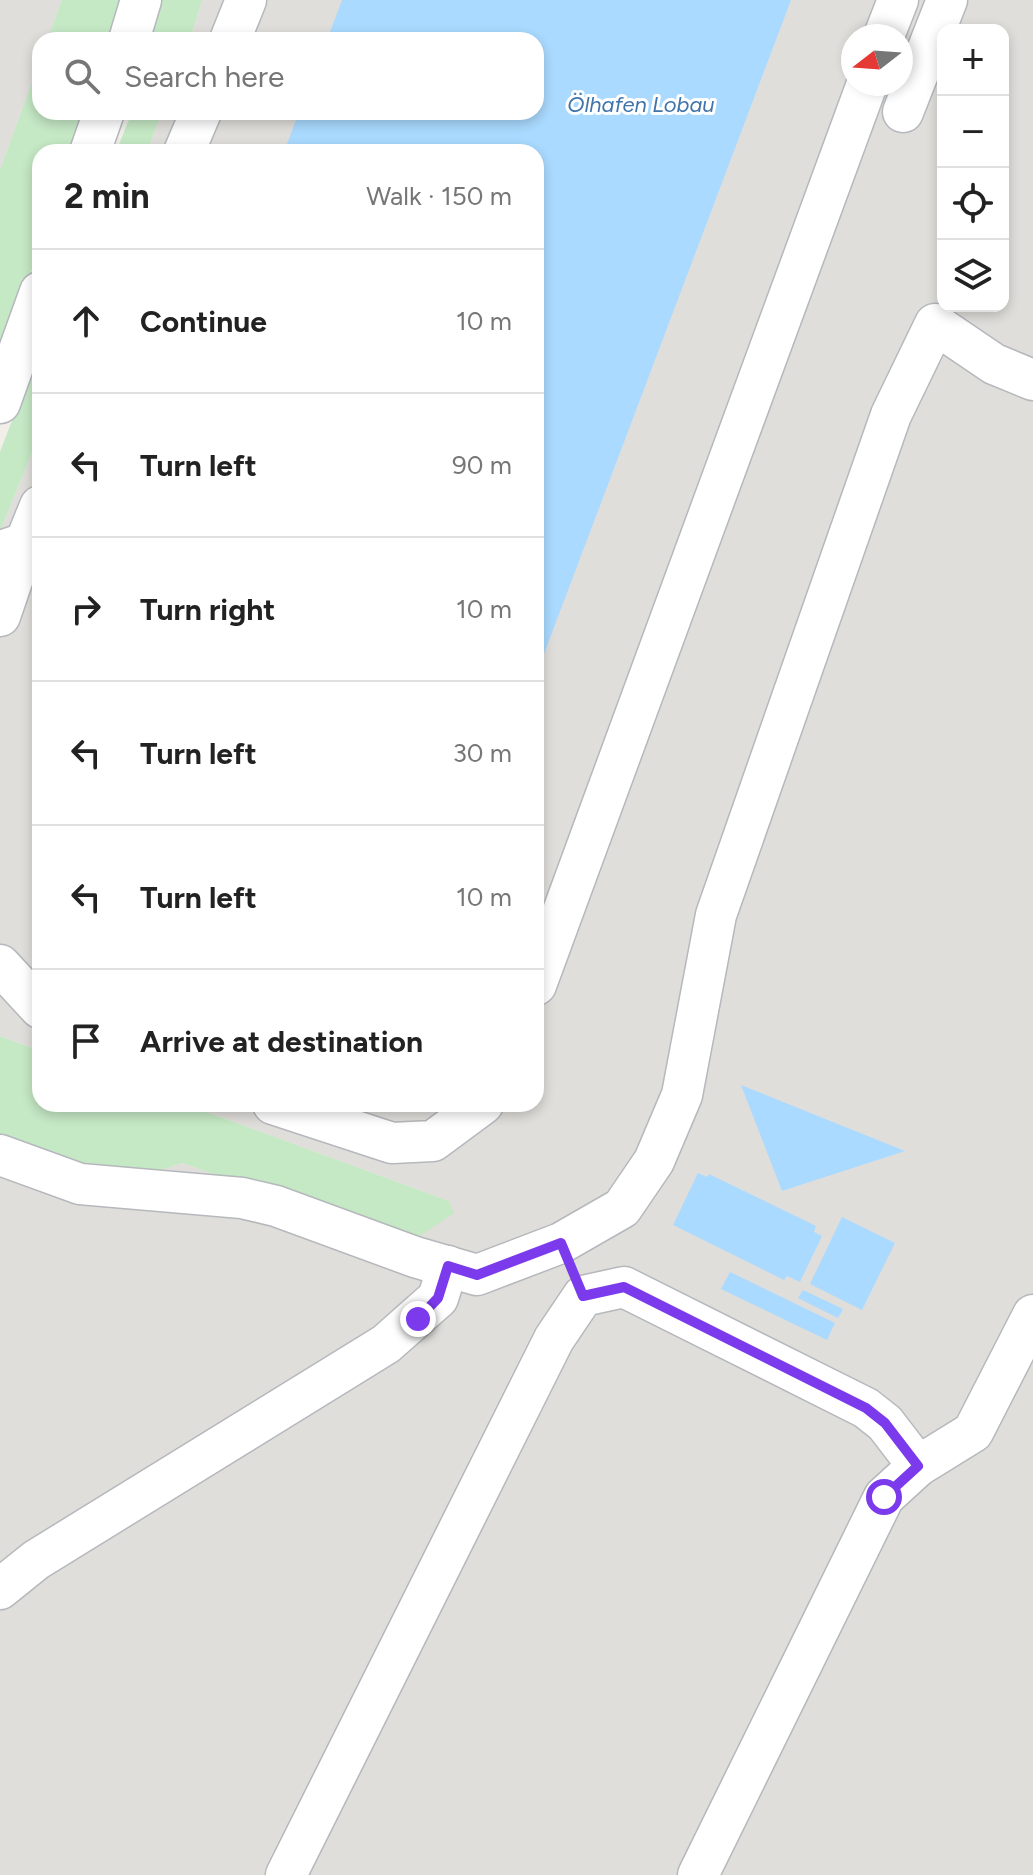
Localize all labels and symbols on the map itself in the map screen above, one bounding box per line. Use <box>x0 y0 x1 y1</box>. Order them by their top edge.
north arrow <box>841 24 913 96</box>
water label: Ölhafen Lobau <box>567 91 715 118</box>
route end <box>400 1301 436 1337</box>
route start <box>866 1479 902 1515</box>

